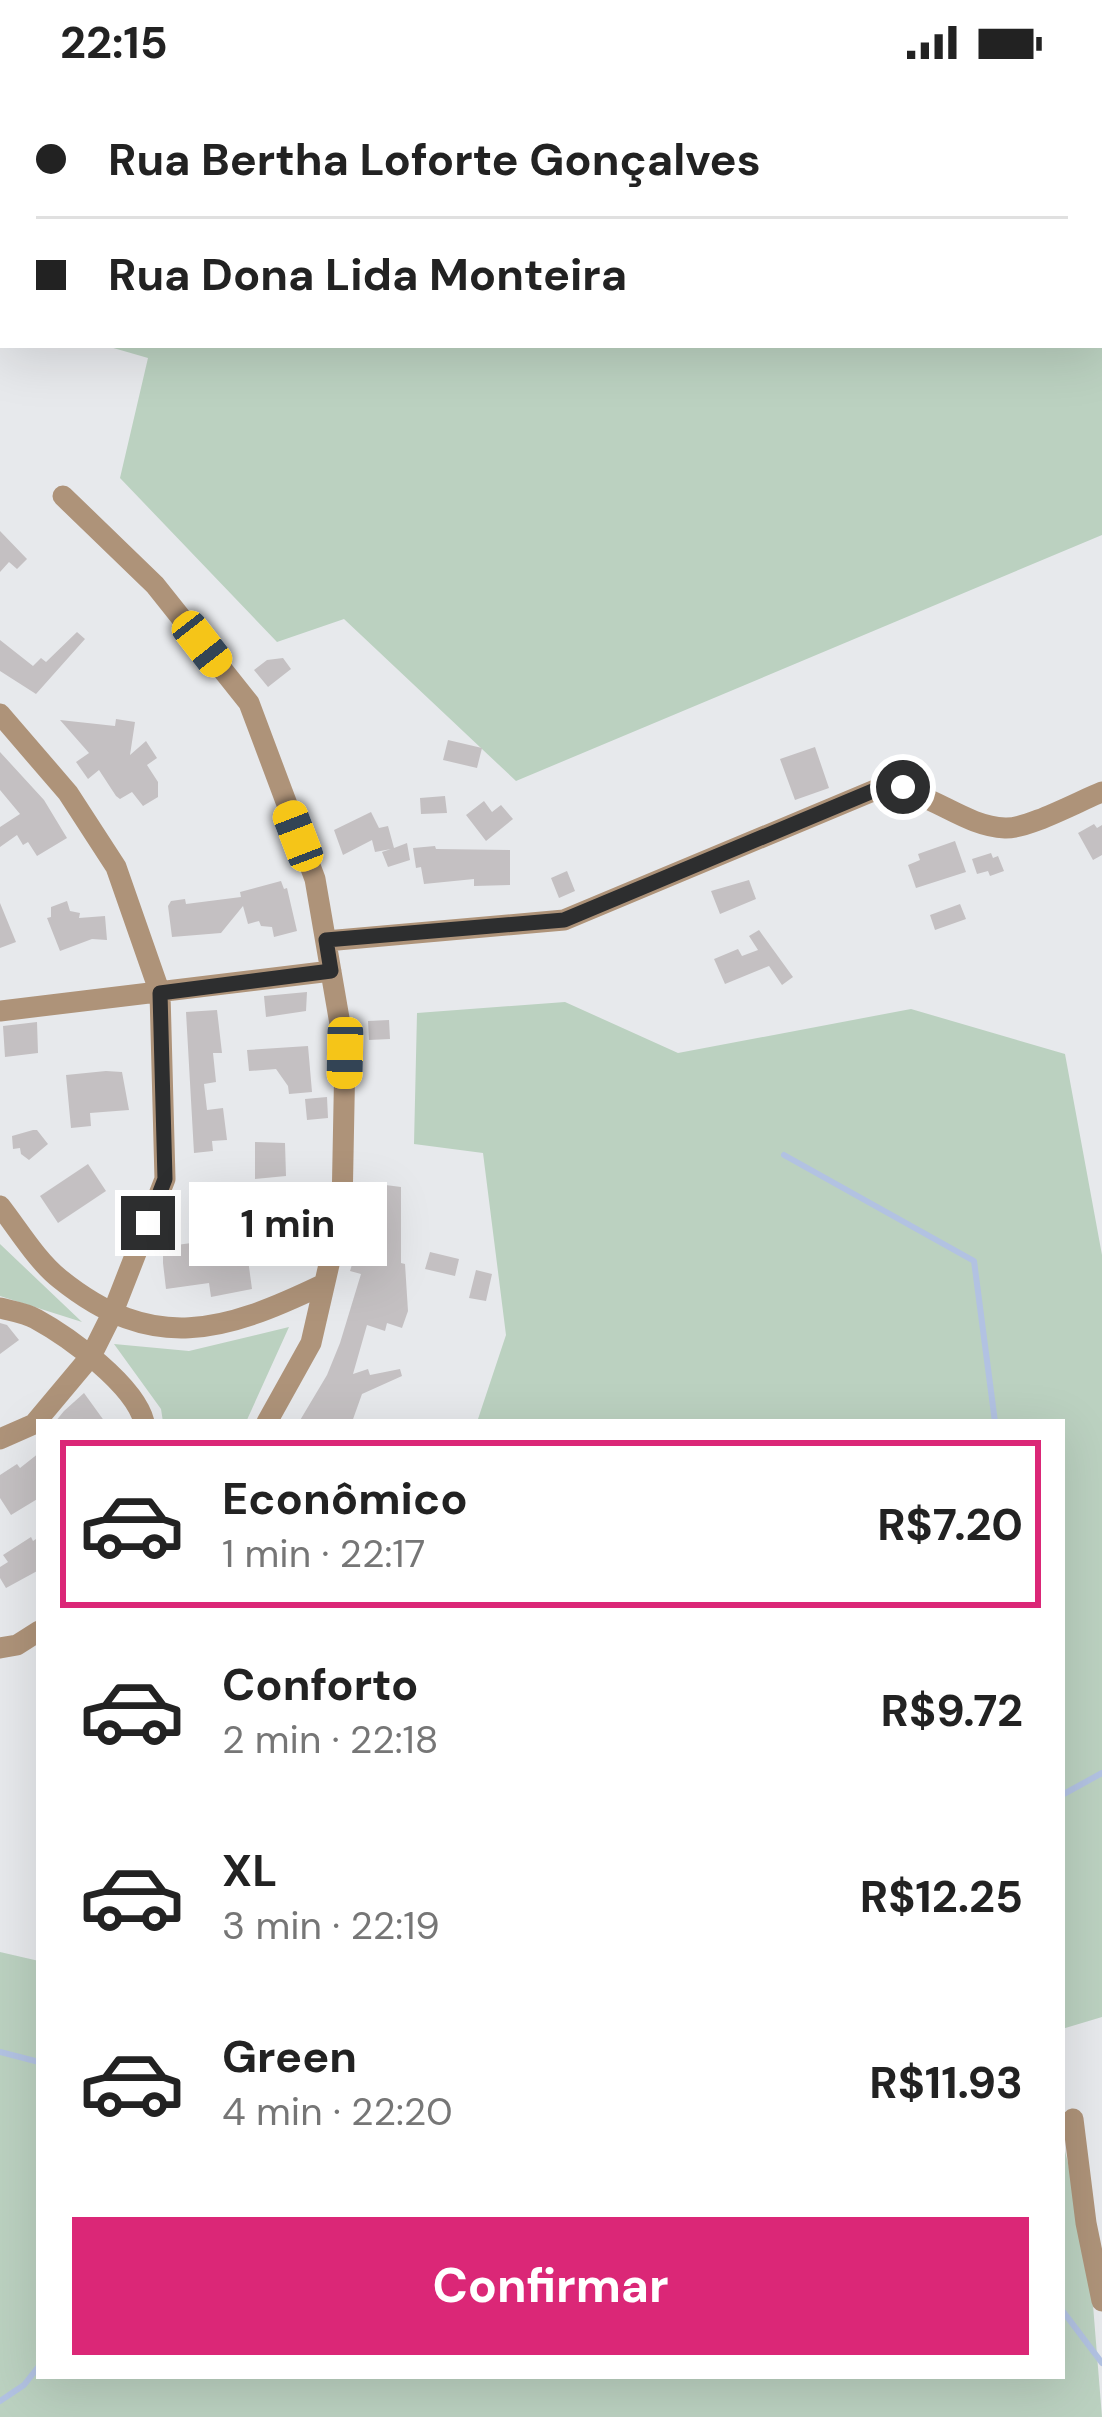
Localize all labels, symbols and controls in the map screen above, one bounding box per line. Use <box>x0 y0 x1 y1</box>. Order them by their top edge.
text: 22:15 <box>60 13 168 72</box>
text: Rua Bertha Loforte Gonçalves <box>108 130 761 189</box>
text: Rua Dona Lida Monteira <box>108 245 627 304</box>
car <box>166 605 238 683</box>
route start <box>876 760 930 814</box>
car <box>268 796 328 876</box>
car <box>326 1017 364 1089</box>
callout: 1 min <box>190 1181 388 1265</box>
route end <box>121 1196 175 1250</box>
text: 1 min <box>241 1198 335 1249</box>
text: Econômico <box>222 1469 468 1528</box>
icon: car <box>78 1470 186 1578</box>
text: R$7.20 <box>877 1495 1023 1554</box>
text: 1 min · 22:17 <box>222 1528 425 1579</box>
text: Conforto <box>222 1655 418 1714</box>
icon: car <box>78 1656 186 1764</box>
text: R$9.72 <box>881 1681 1023 1740</box>
text: 2 min · 22:18 <box>222 1714 439 1765</box>
text: XL <box>222 1841 277 1900</box>
icon: car <box>78 1842 186 1950</box>
text: R$12.25 <box>860 1867 1023 1926</box>
text: 3 min · 22:19 <box>222 1900 440 1951</box>
text: Green <box>222 2027 357 2086</box>
icon: car <box>78 2028 186 2136</box>
text: R$11.93 <box>869 2053 1023 2112</box>
text: 4 min · 22:20 <box>222 2086 453 2137</box>
button: Confirmar <box>72 2217 1029 2355</box>

